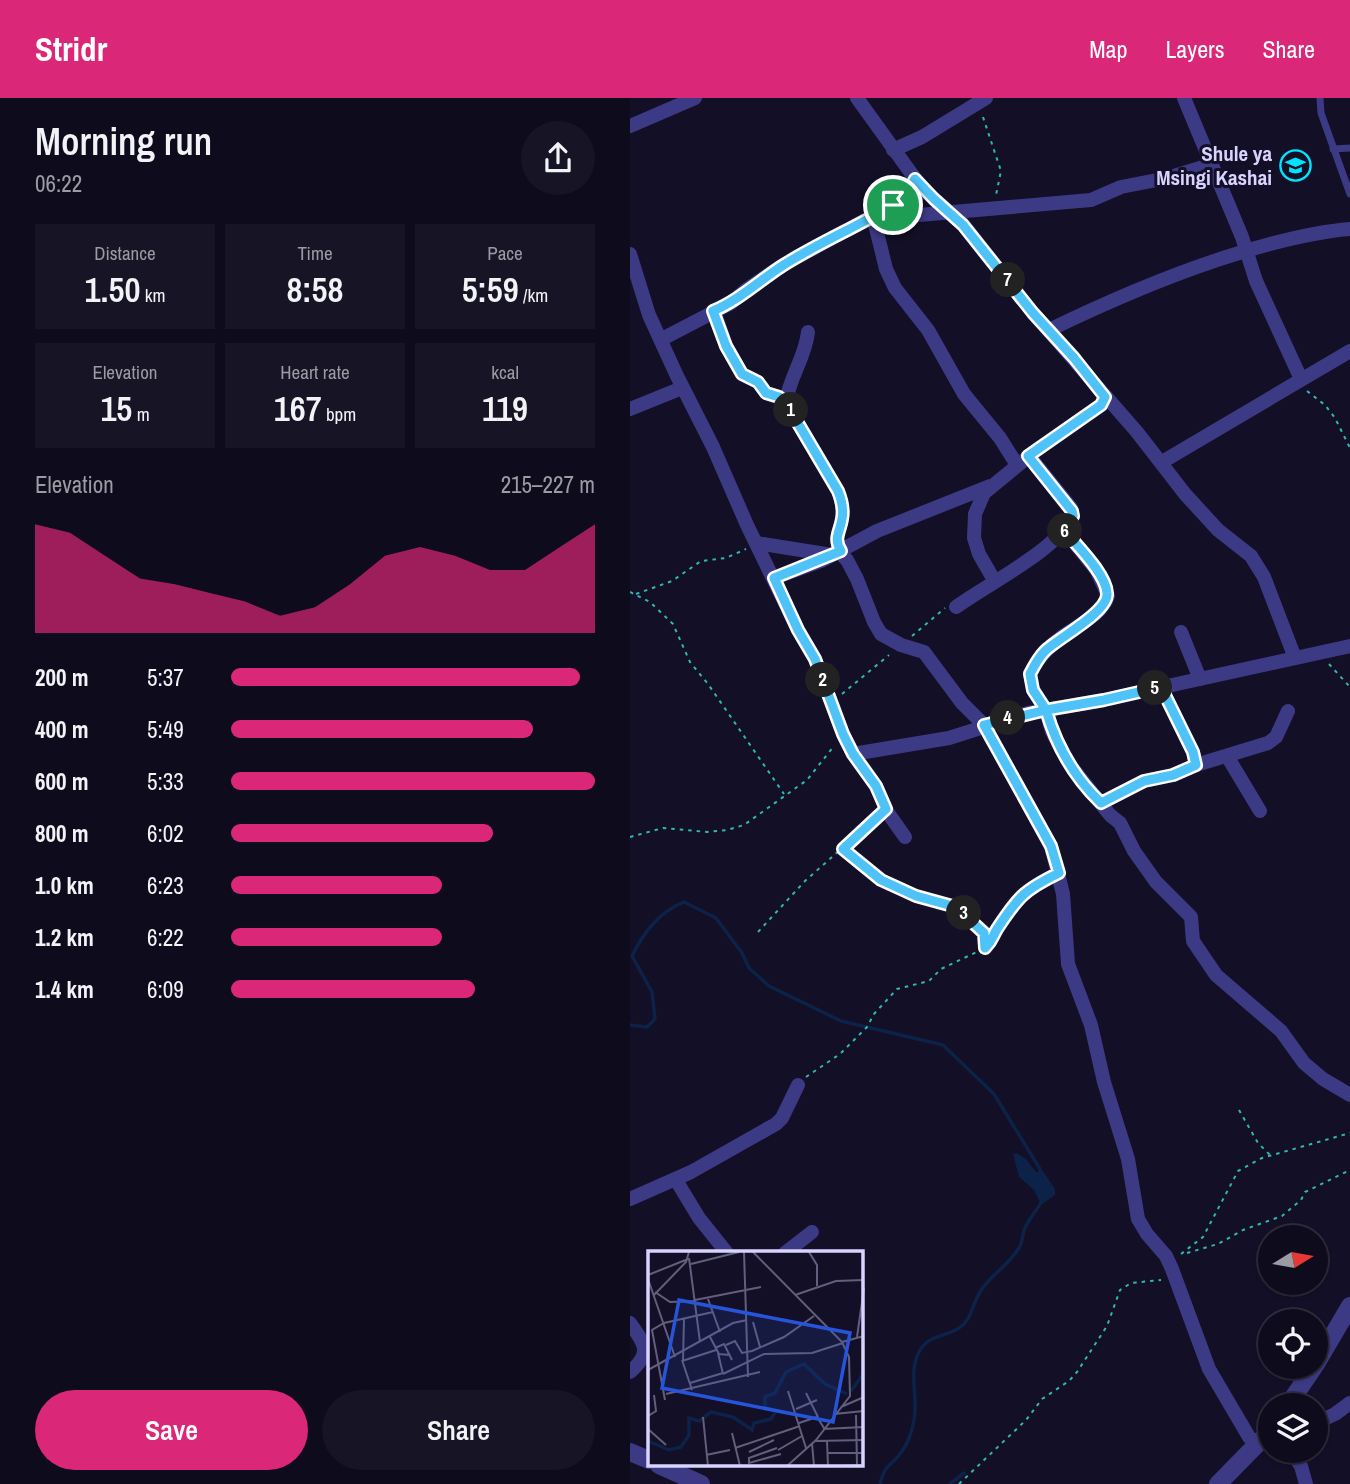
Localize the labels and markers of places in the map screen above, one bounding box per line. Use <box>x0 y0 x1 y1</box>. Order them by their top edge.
place label: Shule ya Msingi Kashai <box>1156 139 1272 192</box>
school or university icon: Shule ya Msingi Kashai <box>1278 148 1312 182</box>
pin <box>863 175 923 235</box>
pin: 7 <box>990 262 1026 298</box>
pin: 1 <box>774 392 808 428</box>
pin: 6 <box>1048 514 1082 548</box>
pin: 2 <box>806 662 840 698</box>
pin: 5 <box>1138 670 1172 706</box>
pin: 4 <box>990 700 1026 736</box>
pin: 3 <box>946 896 982 930</box>

